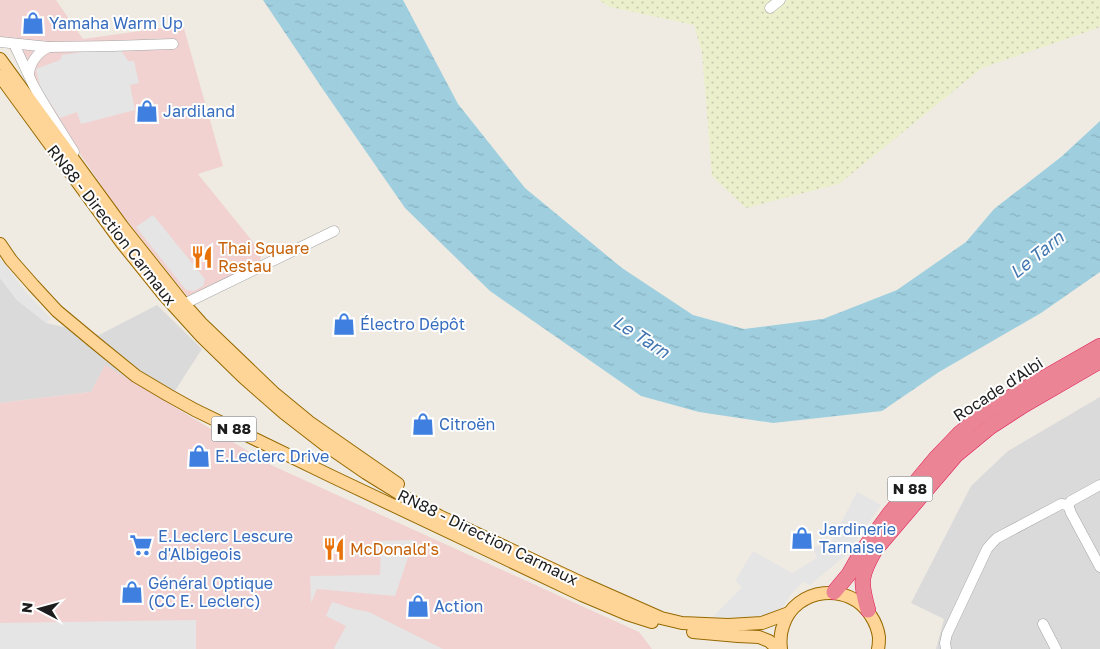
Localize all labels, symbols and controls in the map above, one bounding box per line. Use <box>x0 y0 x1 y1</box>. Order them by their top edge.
shop icon: Yamaha Warm Up <box>20 10 46 36</box>
place label: Yamaha Warm Up <box>49 13 183 33</box>
shop icon: Jardiland <box>134 98 160 124</box>
place label: Jardiland <box>163 101 235 121</box>
street label: RN88 - Direction Carmaux <box>43 141 181 309</box>
water label: Le Tarn <box>1005 225 1068 283</box>
place label: Thai Square Restau <box>218 238 309 276</box>
restaurant icon: Thai Square Restau <box>189 244 215 270</box>
water label: Le Tarn <box>609 310 675 363</box>
shop icon: Électro Dépôt <box>331 311 357 337</box>
place label: Électro Dépôt <box>360 314 465 334</box>
street label: Rocade d'Albi <box>949 353 1047 425</box>
shop icon: Citroën <box>410 411 436 437</box>
place label: Citroën <box>439 414 495 434</box>
road number: N 88 <box>212 416 256 442</box>
shop icon: E.Leclerc Drive <box>186 443 212 469</box>
place label: E.Leclerc Drive <box>215 446 329 466</box>
road number: N 88 <box>888 476 932 502</box>
street label: RN88 - Direction Carmaux <box>395 485 582 590</box>
place label: Jardinerie Tarnaise <box>819 519 896 557</box>
shop icon: Jardinerie Tarnaise <box>789 525 815 551</box>
place label: E.Leclerc Lescure d'Albigeois <box>158 526 293 564</box>
supermarket icon: E.Leclerc Lescure d'Albigeois <box>128 532 154 558</box>
restaurant icon: McDonald's <box>321 536 347 562</box>
place label: McDonald's <box>350 539 439 559</box>
place label: Général Optique (CC E. Leclerc) <box>148 573 273 611</box>
shop icon: Général Optique (CC E. Leclerc) <box>119 579 145 605</box>
north arrow <box>15 584 65 634</box>
shop icon: Action <box>405 593 431 619</box>
place label: Action <box>434 596 483 616</box>
text: N <box>18 601 36 614</box>

